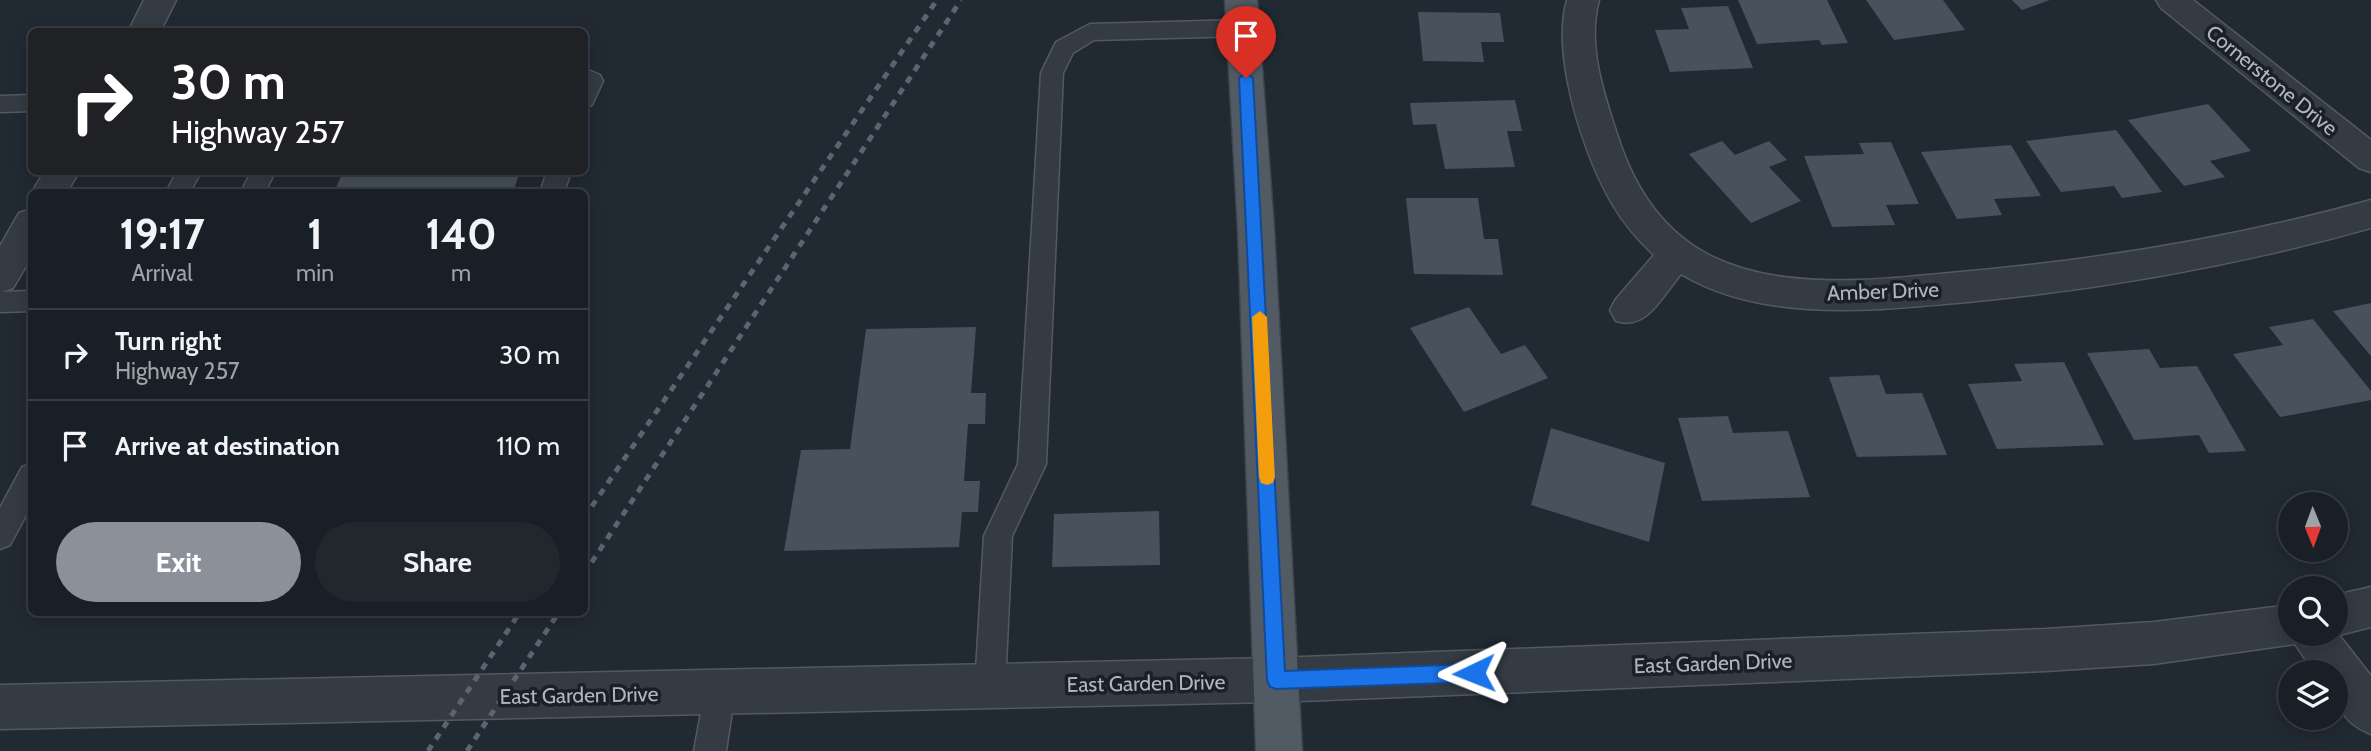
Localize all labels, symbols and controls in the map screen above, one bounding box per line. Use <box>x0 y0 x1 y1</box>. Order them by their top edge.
pin <box>1216 6 1276 78</box>
icon: arrive <box>1227 17 1265 55</box>
street label: Cornerstone Drive <box>2201 19 2343 141</box>
text: 30 m <box>171 52 286 111</box>
icon: right <box>56 56 147 147</box>
text: Highway 257 <box>171 112 344 151</box>
text: 19:17 <box>119 208 205 260</box>
text: 1 <box>307 208 323 260</box>
text: 140 <box>425 208 497 260</box>
text: Arrival <box>131 259 193 287</box>
text: min <box>296 259 334 287</box>
text: m <box>451 259 471 287</box>
street label: Amber Drive <box>1826 277 1940 305</box>
text: Turn right <box>115 325 221 357</box>
icon: right <box>56 336 94 374</box>
text: 30 m <box>499 339 560 371</box>
text: Highway 257 <box>115 357 240 385</box>
icon: arrive <box>56 427 94 465</box>
text: Arrive at destination <box>115 430 340 462</box>
text: 110 m <box>496 430 560 462</box>
north arrow <box>2278 492 2348 562</box>
map controls <box>2278 492 2348 730</box>
button: Exit <box>56 522 301 602</box>
button: Share <box>315 522 560 602</box>
button: search <box>2278 576 2348 646</box>
position arrow <box>1437 636 1511 710</box>
street label: East Garden Drive <box>1633 648 1793 678</box>
button: layers <box>2278 660 2348 730</box>
street label: East Garden Drive <box>1066 669 1226 697</box>
street label: East Garden Drive <box>499 681 659 709</box>

